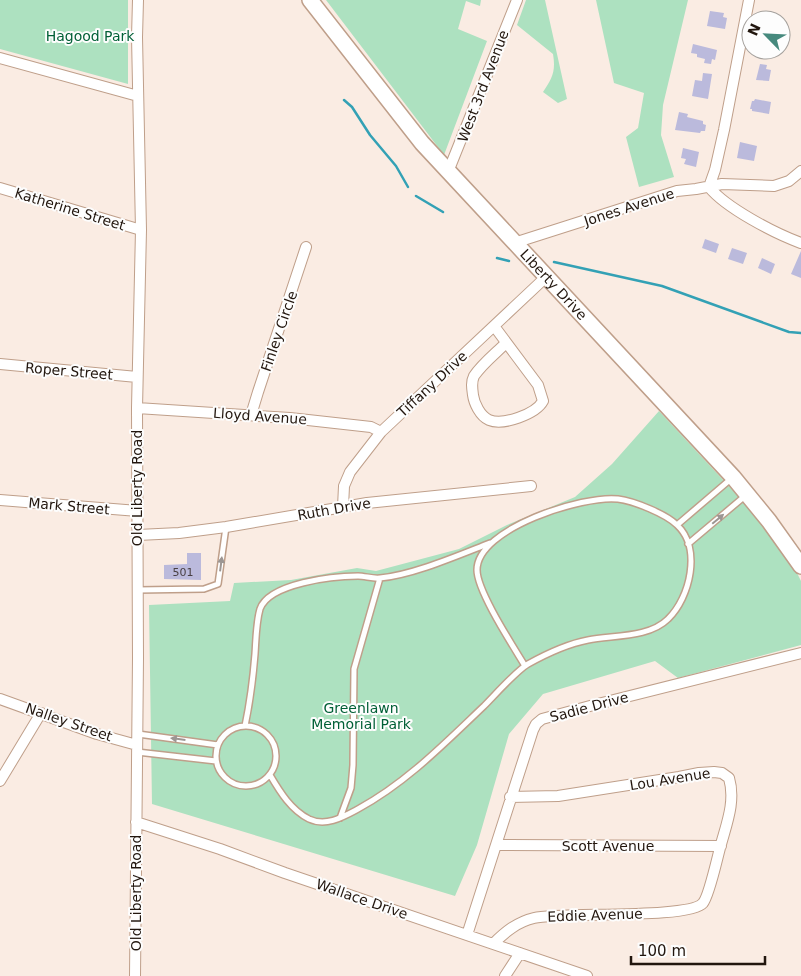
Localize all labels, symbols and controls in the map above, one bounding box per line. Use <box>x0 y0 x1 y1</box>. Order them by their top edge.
north arrow <box>741 10 791 60</box>
text: N <box>744 21 764 38</box>
park label: Hagood Park <box>46 28 135 44</box>
street label: West 3rd Avenue <box>454 28 512 144</box>
street label: Katherine Street <box>13 185 128 234</box>
street label: Jones Avenue <box>581 185 676 229</box>
street label: Liberty Drive <box>517 246 590 323</box>
street label: Finley Circle <box>258 289 300 373</box>
street label: Tiffany Drive <box>393 348 470 421</box>
street label: Roper Street <box>25 359 114 383</box>
street label: Lloyd Avenue <box>213 405 307 427</box>
street label: Old Liberty Road <box>129 430 145 546</box>
street label: Mark Street <box>28 494 111 518</box>
street label: Ruth Drive <box>296 495 372 523</box>
one-way arrow <box>712 514 724 525</box>
one-way arrow <box>217 556 225 572</box>
house number: 501 <box>173 566 194 579</box>
street label: Sadie Drive <box>548 689 630 725</box>
street label: Nalley Street <box>23 700 115 744</box>
park label: Greenlawn Memorial Park <box>311 700 412 732</box>
one-way arrow <box>170 735 186 743</box>
street label: Lou Avenue <box>629 765 711 793</box>
street label: Old Liberty Road <box>128 835 144 951</box>
street label: Scott Avenue <box>562 838 654 854</box>
street label: Wallace Drive <box>314 876 410 922</box>
street label: Eddie Avenue <box>547 905 643 925</box>
scale bar <box>631 934 765 966</box>
text: 100 m <box>638 942 686 960</box>

